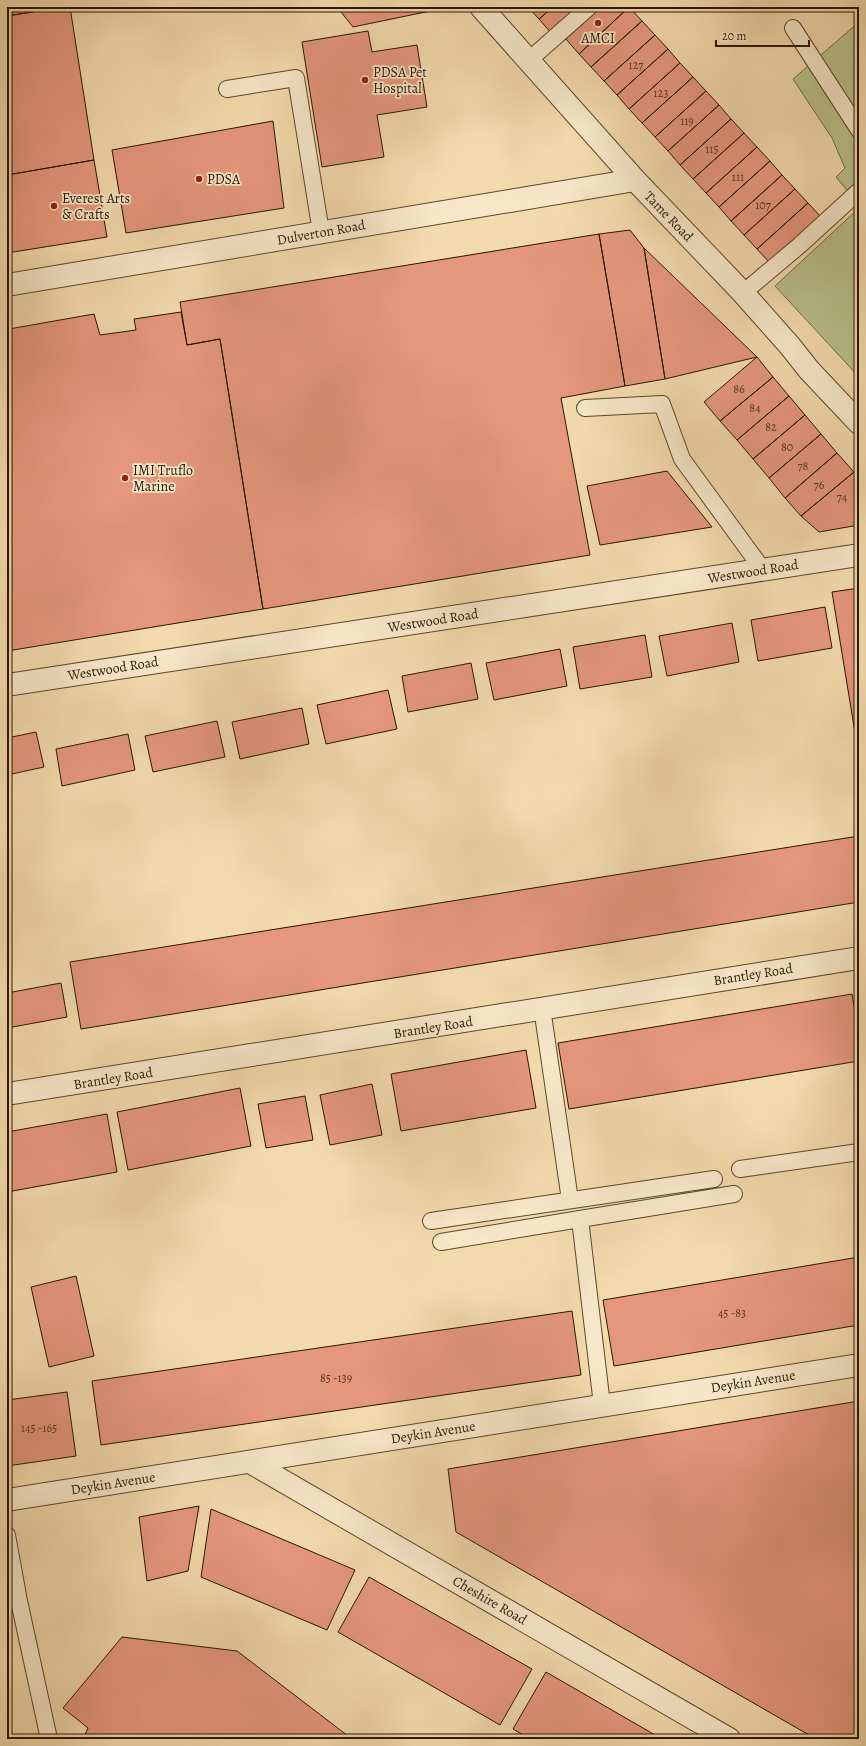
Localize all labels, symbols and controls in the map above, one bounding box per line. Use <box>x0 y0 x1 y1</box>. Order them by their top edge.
marker: AMCI <box>593 18 603 28</box>
scale bar <box>716 22 809 48</box>
text: 20 m <box>722 28 746 44</box>
place label: AMCI <box>580 29 615 48</box>
house number: 127 <box>629 57 644 73</box>
place label: PDSA Pet Hospital <box>373 63 427 98</box>
marker: PDSA Pet Hospital <box>360 75 370 85</box>
house number: 123 <box>654 85 668 101</box>
house number: 119 <box>680 113 694 129</box>
house number: 115 <box>705 141 719 157</box>
house number: 111 <box>732 169 744 185</box>
place label: PDSA <box>207 170 241 189</box>
marker: PDSA <box>194 174 204 184</box>
street label: Tame Road <box>640 187 698 246</box>
place label: Everest Arts & Crafts <box>62 189 130 224</box>
house number: 107 <box>755 197 772 213</box>
marker: Everest Arts & Crafts <box>49 201 59 211</box>
street label: Dulverton Road <box>275 215 367 250</box>
house number: 86 <box>733 381 745 397</box>
house number: 84 <box>749 400 761 416</box>
house number: 82 <box>765 419 777 435</box>
house number: 80 <box>781 439 793 455</box>
house number: 78 <box>798 458 809 474</box>
place label: IMI Truflo Marine <box>133 461 193 496</box>
marker: IMI Truflo Marine <box>120 473 130 483</box>
house number: 76 <box>814 477 825 493</box>
house number: 74 <box>837 489 848 505</box>
street label: Westwood Road <box>705 555 800 588</box>
street label: Westwood Road <box>385 604 480 637</box>
street label: Westwood Road <box>65 652 160 685</box>
street label: Brantley Road <box>712 959 795 990</box>
street label: Brantley Road <box>392 1012 475 1043</box>
street label: Brantley Road <box>72 1063 155 1094</box>
house number: 45 -83 <box>718 1305 746 1321</box>
street label: Deykin Avenue <box>709 1365 797 1398</box>
house number: 85 -139 <box>320 1370 352 1386</box>
street label: Deykin Avenue <box>389 1416 477 1449</box>
house number: 145 -165 <box>21 1420 57 1436</box>
street label: Deykin Avenue <box>69 1467 157 1500</box>
street label: Cheshire Road <box>449 1571 531 1630</box>

